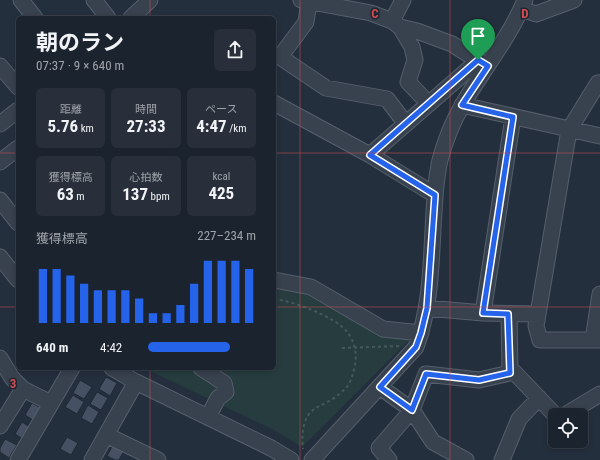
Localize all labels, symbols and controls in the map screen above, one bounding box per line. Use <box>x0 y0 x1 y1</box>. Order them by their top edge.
text: C <box>371 6 379 21</box>
text: D <box>521 6 529 21</box>
pin <box>461 19 495 60</box>
icon: arrive <box>467 25 489 47</box>
button: share <box>214 29 256 71</box>
text: 朝のラン <box>36 30 124 55</box>
text: 07:37 · 9 × 640 m <box>36 58 124 73</box>
text: 距離 <box>60 103 82 116</box>
text: 時間 <box>135 103 157 116</box>
text: ペース <box>205 103 238 116</box>
text: 5.76 <box>47 116 78 136</box>
text: 27:33 <box>126 116 166 136</box>
text: 4:47 <box>196 116 227 136</box>
text: km <box>78 122 94 135</box>
text: /km <box>227 122 246 135</box>
text: kcal <box>212 170 230 183</box>
text: 獲得標高 <box>49 171 93 184</box>
text: 心拍数 <box>129 171 162 184</box>
text: 425 <box>208 183 234 203</box>
text: 63 <box>57 184 74 204</box>
text: 137 <box>122 184 148 204</box>
text: m <box>74 190 85 203</box>
text: bpm <box>148 190 170 203</box>
text: 227–234 m <box>197 228 256 243</box>
text: 獲得標高 <box>36 231 88 246</box>
text: 640 m <box>36 340 68 355</box>
text: 4:42 <box>100 340 122 355</box>
text: 3 <box>10 376 16 391</box>
map controls <box>548 408 588 448</box>
button: locate <box>548 408 588 448</box>

